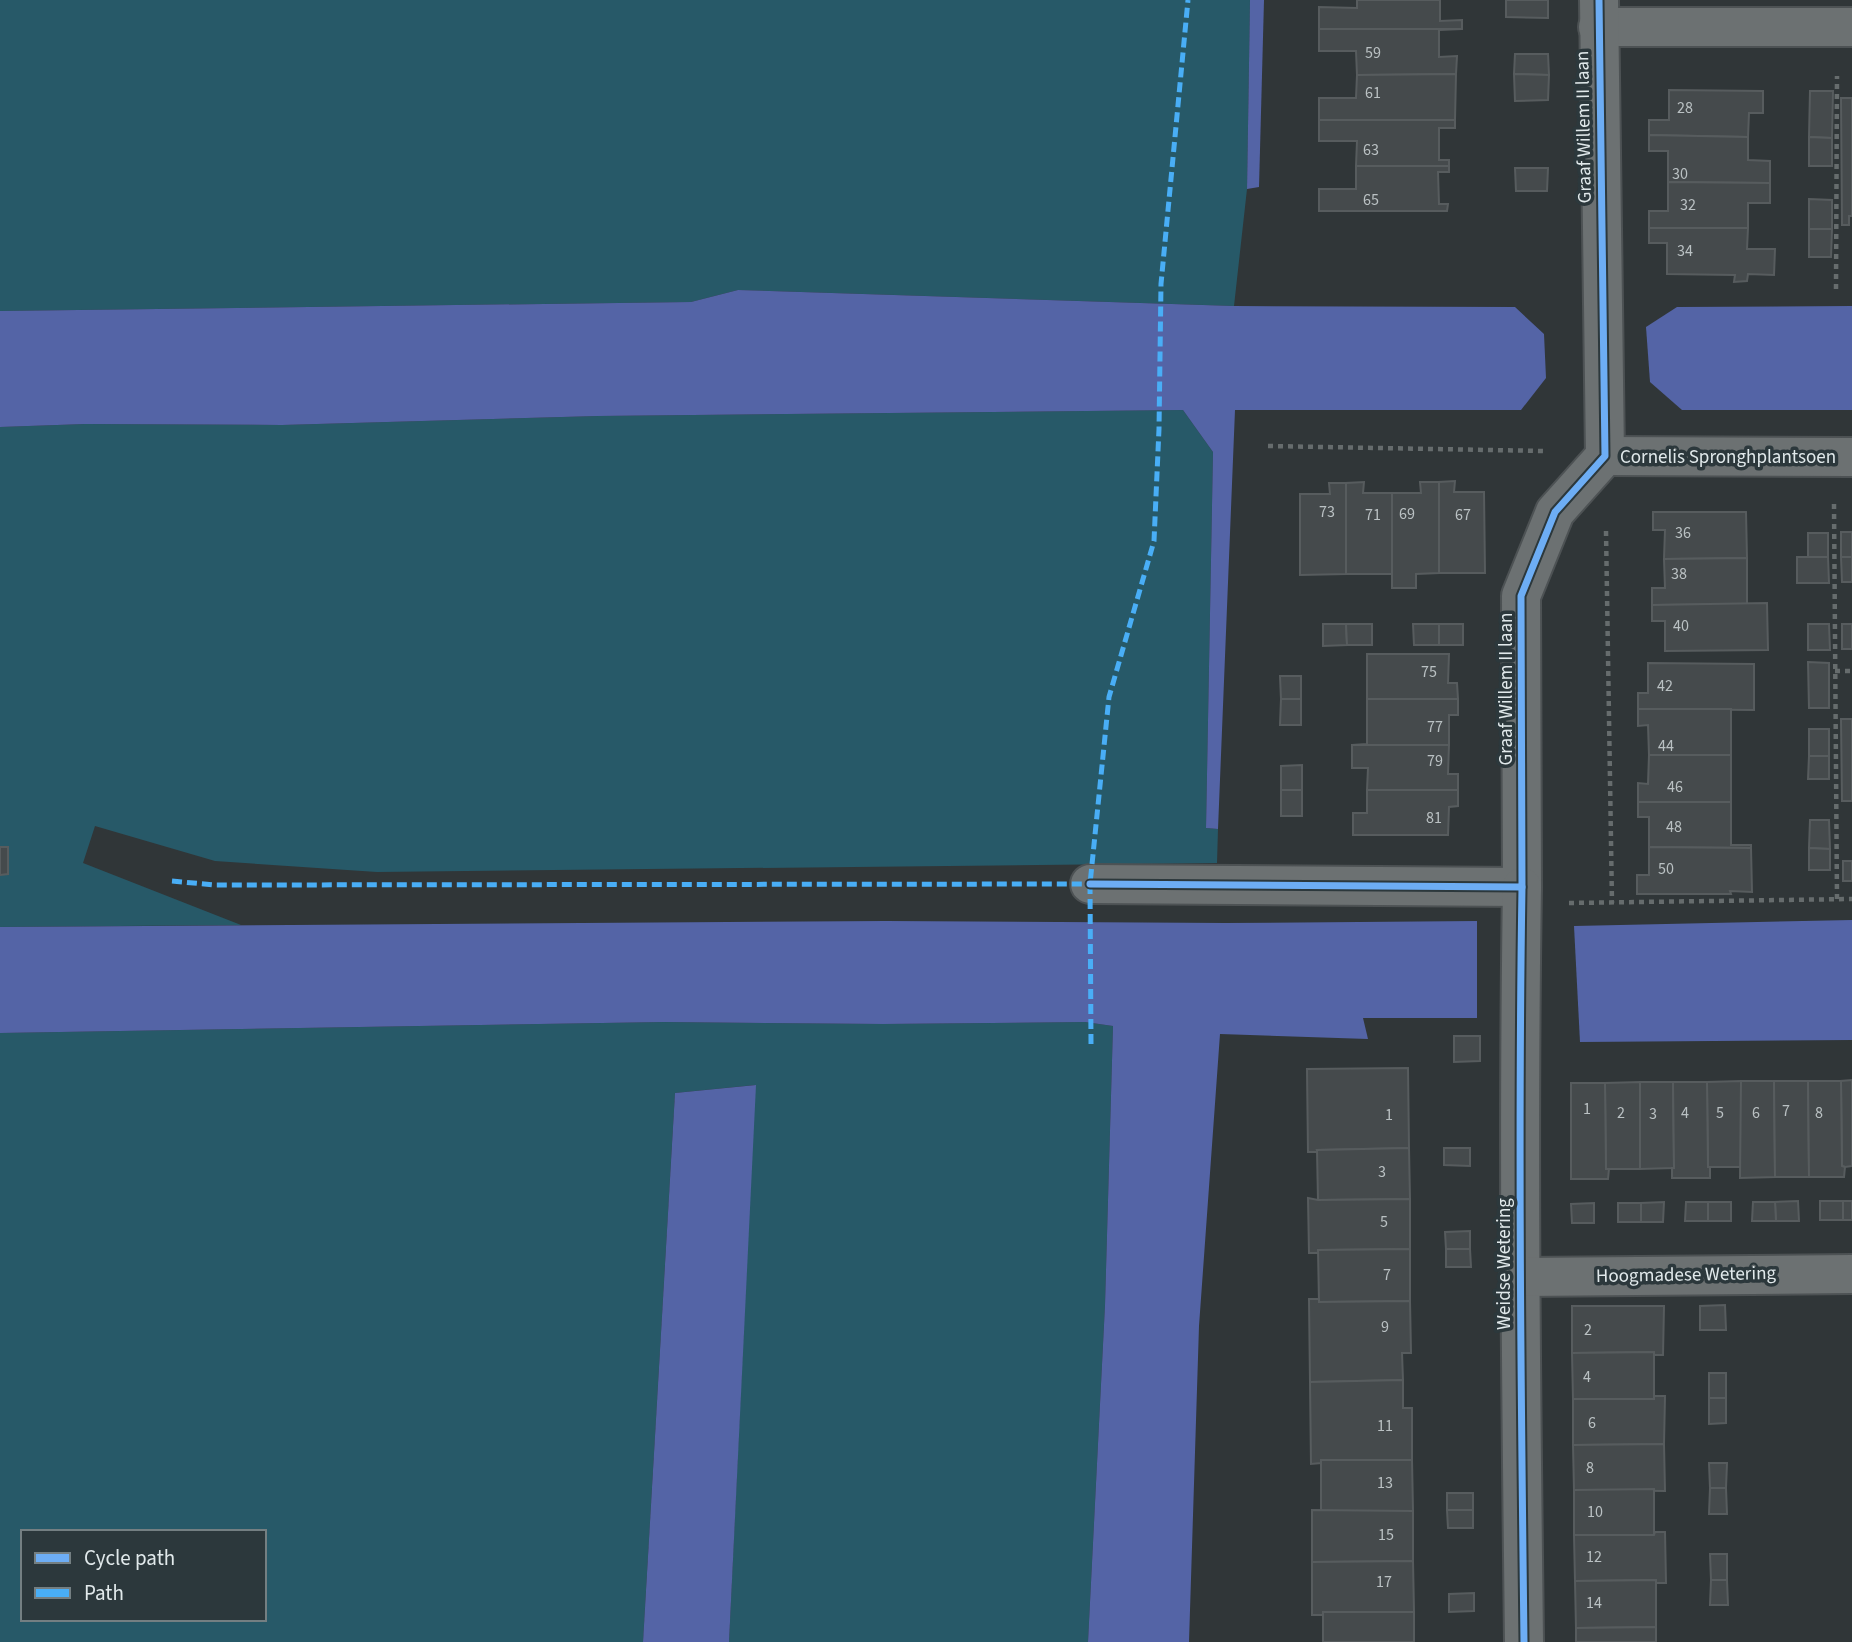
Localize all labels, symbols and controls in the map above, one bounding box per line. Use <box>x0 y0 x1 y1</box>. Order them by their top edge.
house number: 59 <box>1365 42 1381 64</box>
street label: Graaf Willem II laan <box>1569 50 1599 204</box>
house number: 61 <box>1365 82 1381 104</box>
house number: 28 <box>1677 97 1693 119</box>
house number: 63 <box>1363 139 1379 161</box>
house number: 30 <box>1672 163 1688 185</box>
house number: 65 <box>1363 189 1379 211</box>
house number: 32 <box>1680 194 1696 216</box>
house number: 34 <box>1677 240 1693 262</box>
street label: Cornelis Spronghplantsoen <box>1620 444 1836 471</box>
house number: 73 <box>1319 501 1335 523</box>
house number: 69 <box>1399 503 1415 525</box>
house number: 71 <box>1365 504 1381 526</box>
house number: 67 <box>1455 504 1471 526</box>
house number: 36 <box>1675 522 1691 544</box>
house number: 38 <box>1671 563 1687 585</box>
street label: Graaf Willem II laan <box>1493 613 1520 765</box>
house number: 40 <box>1673 615 1689 637</box>
house number: 75 <box>1421 661 1437 683</box>
house number: 42 <box>1657 675 1673 697</box>
house number: 77 <box>1427 716 1443 738</box>
house number: 44 <box>1658 735 1674 757</box>
house number: 79 <box>1427 750 1443 772</box>
house number: 46 <box>1667 776 1683 798</box>
house number: 81 <box>1426 807 1442 829</box>
house number: 48 <box>1666 816 1682 838</box>
house number: 50 <box>1658 858 1674 880</box>
house number: 1 <box>1583 1098 1591 1120</box>
house number: 7 <box>1782 1100 1790 1122</box>
house number: 2 <box>1617 1102 1625 1124</box>
house number: 4 <box>1681 1102 1689 1124</box>
house number: 5 <box>1716 1102 1724 1124</box>
house number: 6 <box>1752 1102 1760 1124</box>
house number: 8 <box>1815 1102 1823 1124</box>
house number: 3 <box>1649 1103 1657 1125</box>
house number: 1 <box>1385 1104 1393 1126</box>
house number: 3 <box>1378 1161 1386 1183</box>
street label: Weidse Wetering <box>1491 1198 1518 1330</box>
house number: 5 <box>1380 1211 1388 1233</box>
street label: Hoogmadese Wetering <box>1596 1260 1777 1290</box>
house number: 7 <box>1383 1264 1391 1286</box>
house number: 9 <box>1381 1316 1389 1338</box>
house number: 2 <box>1584 1319 1592 1341</box>
house number: 4 <box>1583 1366 1591 1388</box>
house number: 6 <box>1588 1412 1596 1434</box>
house number: 11 <box>1377 1415 1393 1437</box>
house number: 8 <box>1586 1457 1594 1479</box>
house number: 13 <box>1377 1472 1393 1494</box>
house number: 10 <box>1587 1501 1603 1523</box>
house number: 15 <box>1378 1524 1394 1546</box>
legend <box>21 1530 266 1621</box>
text: Cycle path <box>84 1543 175 1573</box>
house number: 12 <box>1586 1546 1602 1568</box>
house number: 17 <box>1376 1571 1392 1593</box>
text: Path <box>84 1578 124 1608</box>
house number: 14 <box>1586 1592 1602 1614</box>

